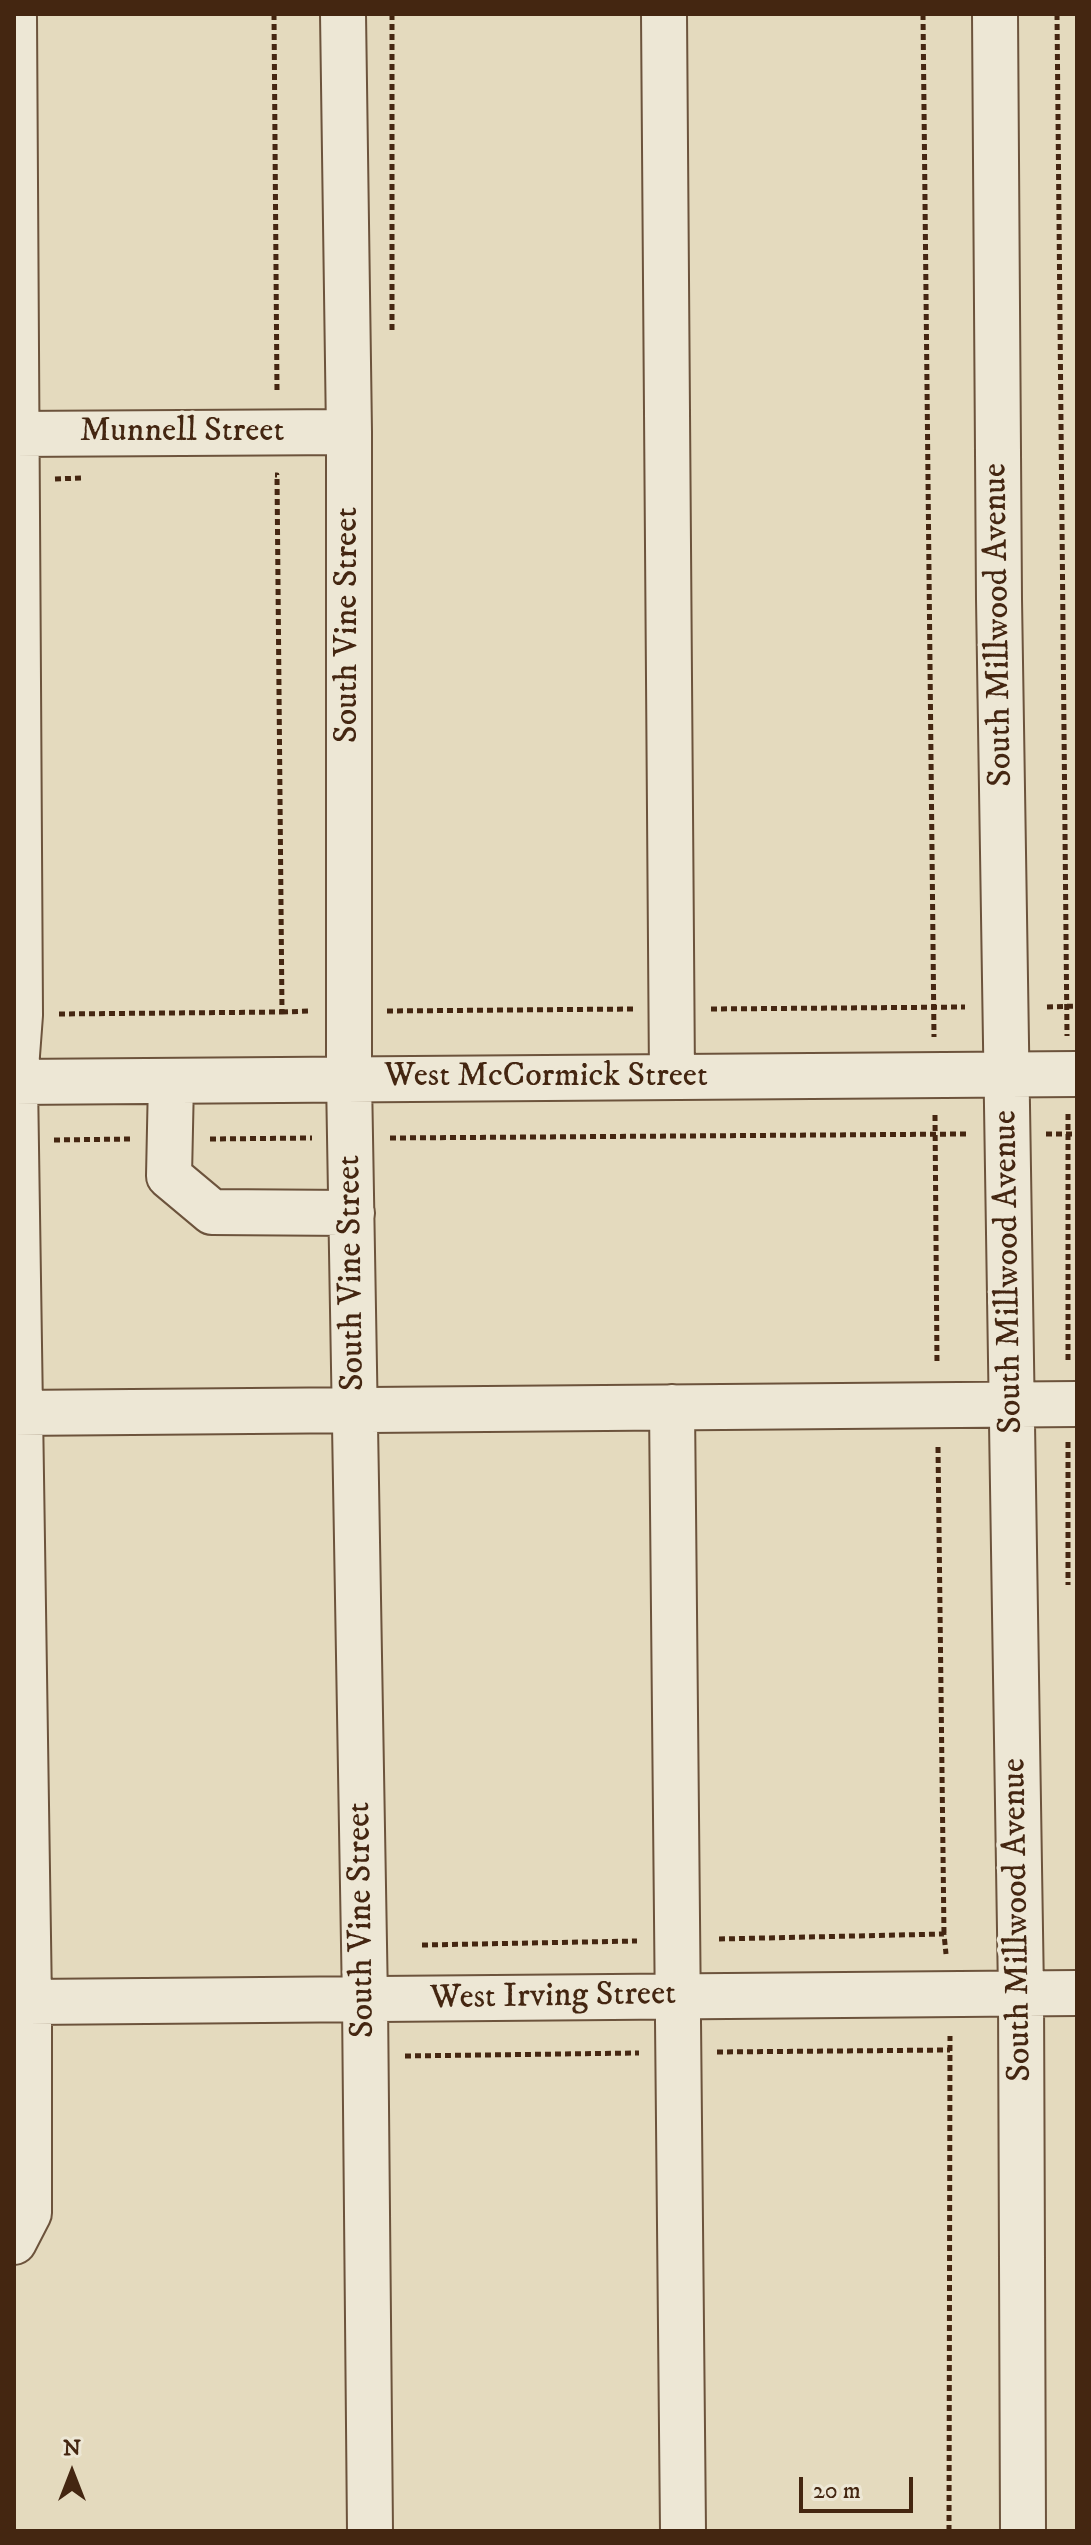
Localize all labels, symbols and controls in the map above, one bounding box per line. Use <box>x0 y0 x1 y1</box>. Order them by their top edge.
street label: Munnell Street <box>80 413 284 453</box>
street label: South Millwood Avenue <box>977 463 1023 787</box>
street label: South Vine Street <box>329 507 369 743</box>
street label: West McCormick Street <box>384 1058 708 1098</box>
street label: South Millwood Avenue <box>987 1110 1033 1434</box>
street label: South Vine Street <box>331 1155 375 1391</box>
street label: South Millwood Avenue <box>996 1758 1042 2082</box>
street label: South Vine Street <box>341 1802 385 2038</box>
street label: West Irving Street <box>430 1975 676 2021</box>
north arrow <box>32 2433 112 2513</box>
text: N <box>63 2435 81 2462</box>
scale bar <box>803 2461 917 2511</box>
text: 20 m <box>813 2476 861 2506</box>

